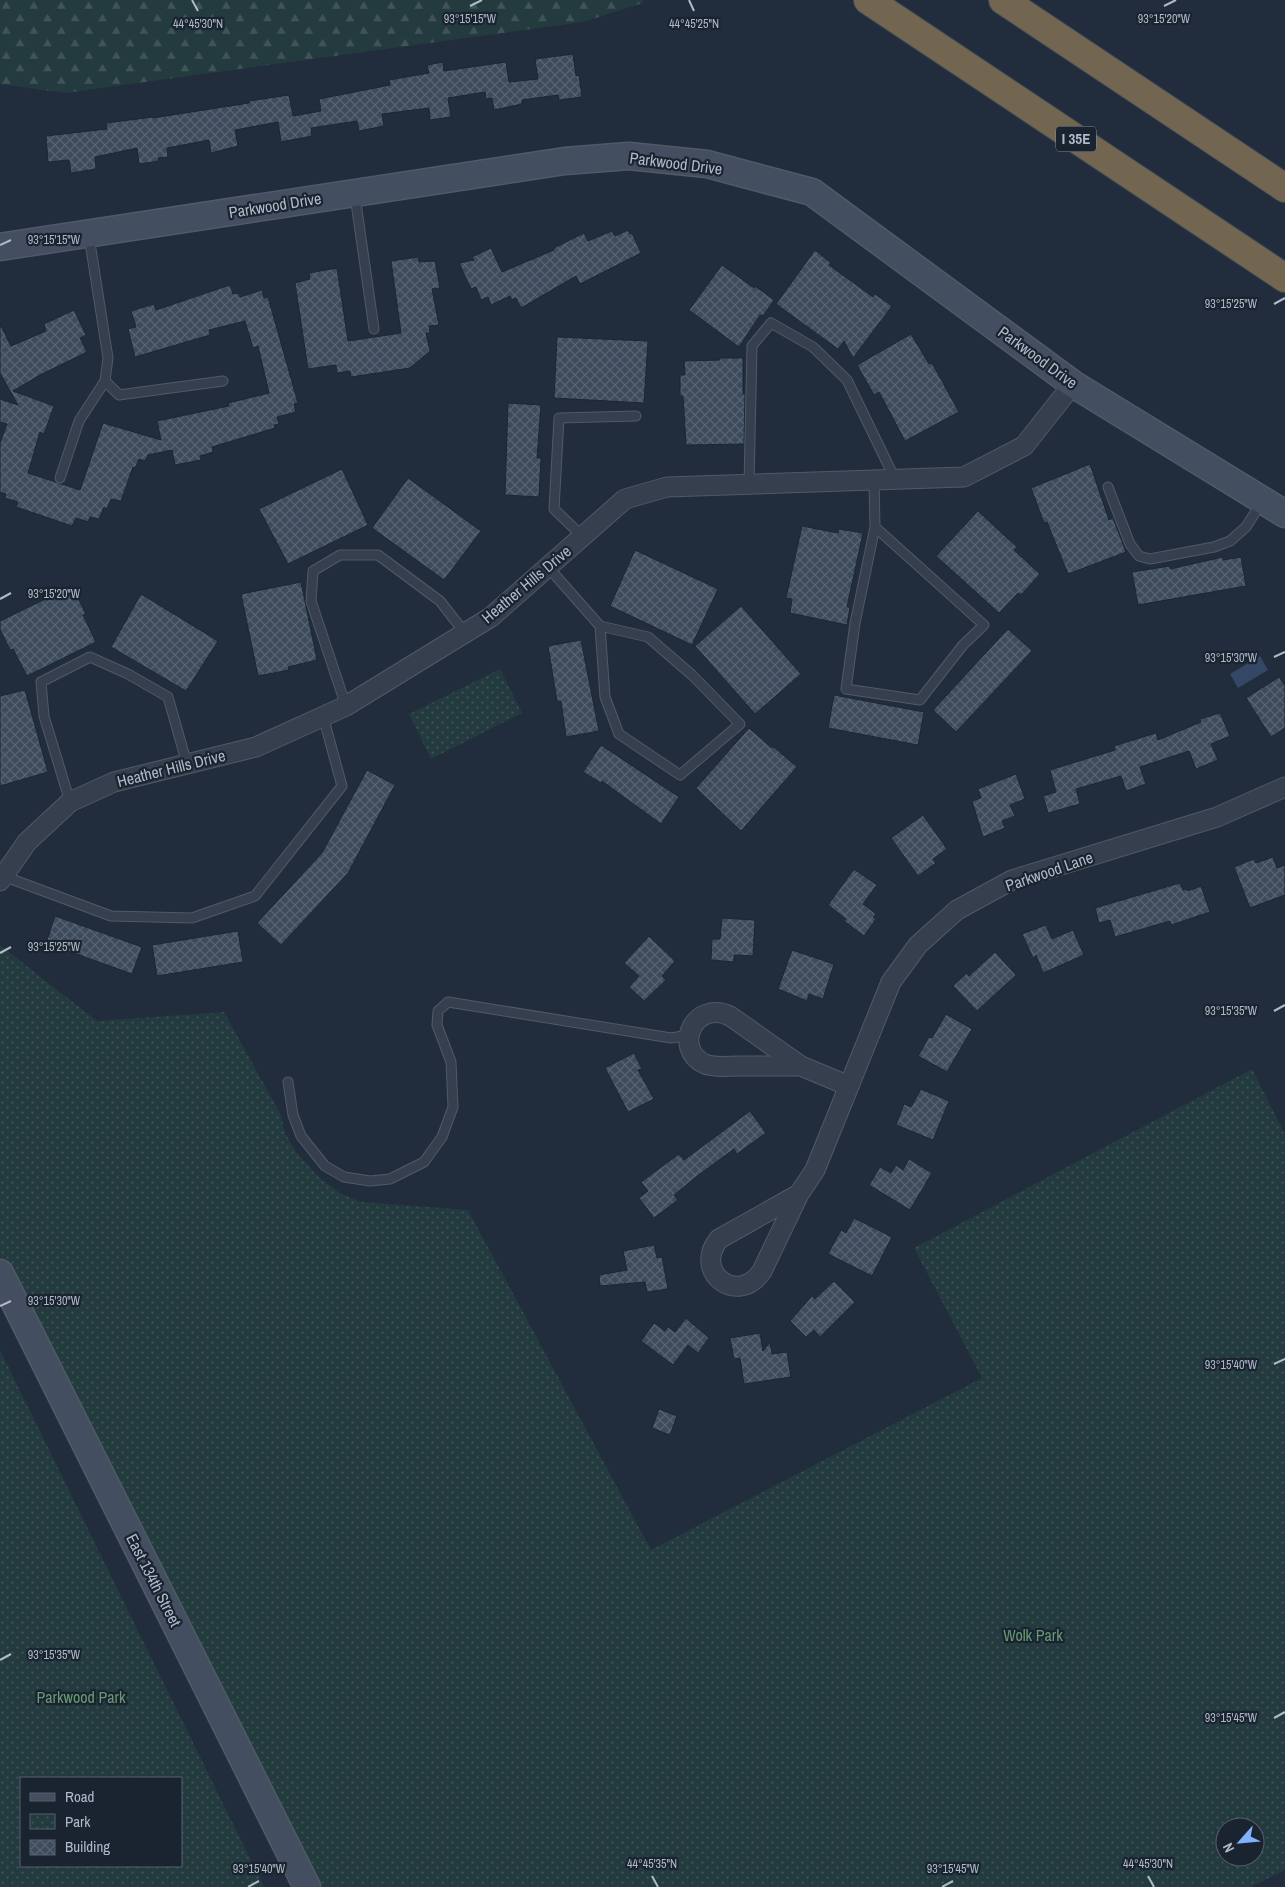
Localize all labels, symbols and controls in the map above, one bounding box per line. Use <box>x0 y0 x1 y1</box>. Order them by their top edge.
text: 93°15'15"W <box>444 11 497 27</box>
text: 93°15'20"W <box>1138 11 1191 27</box>
text: 44°45'30"N <box>173 16 223 32</box>
text: 44°45'25"N <box>669 16 719 32</box>
road number: I 35E <box>1056 126 1096 152</box>
street label: Parkwood Drive <box>628 146 724 180</box>
street label: Parkwood Drive <box>227 187 323 223</box>
text: 93°15'15"W <box>28 232 81 248</box>
text: 93°15'25"W <box>1205 296 1258 312</box>
street label: Parkwood Drive <box>994 321 1082 393</box>
street label: Heather Hills Drive <box>476 540 576 628</box>
text: 93°15'20"W <box>28 586 81 602</box>
text: 93°15'30"W <box>1205 650 1258 666</box>
street label: Heather Hills Drive <box>115 744 227 792</box>
street label: Parkwood Lane <box>1002 846 1096 896</box>
text: 93°15'25"W <box>28 939 81 955</box>
text: 93°15'35"W <box>1205 1003 1258 1019</box>
text: 93°15'30"W <box>28 1293 81 1309</box>
text: 93°15'40"W <box>1205 1357 1258 1373</box>
street label: East 134th Street <box>121 1530 187 1630</box>
park label: Wolk Park <box>1003 1624 1063 1646</box>
text: 93°15'35"W <box>28 1647 81 1663</box>
park label: Parkwood Park <box>37 1686 126 1708</box>
text: 93°15'45"W <box>1205 1710 1258 1726</box>
legend <box>20 1777 182 1867</box>
text: Road <box>65 1786 94 1807</box>
text: Park <box>65 1811 91 1832</box>
north arrow <box>1215 1817 1265 1867</box>
text: Building <box>65 1836 110 1857</box>
text: N <box>1219 1840 1238 1856</box>
text: 44°45'35"N <box>627 1856 677 1872</box>
text: 44°45'30"N <box>1123 1856 1173 1872</box>
text: 93°15'40"W <box>233 1861 286 1877</box>
text: 93°15'45"W <box>927 1861 980 1877</box>

